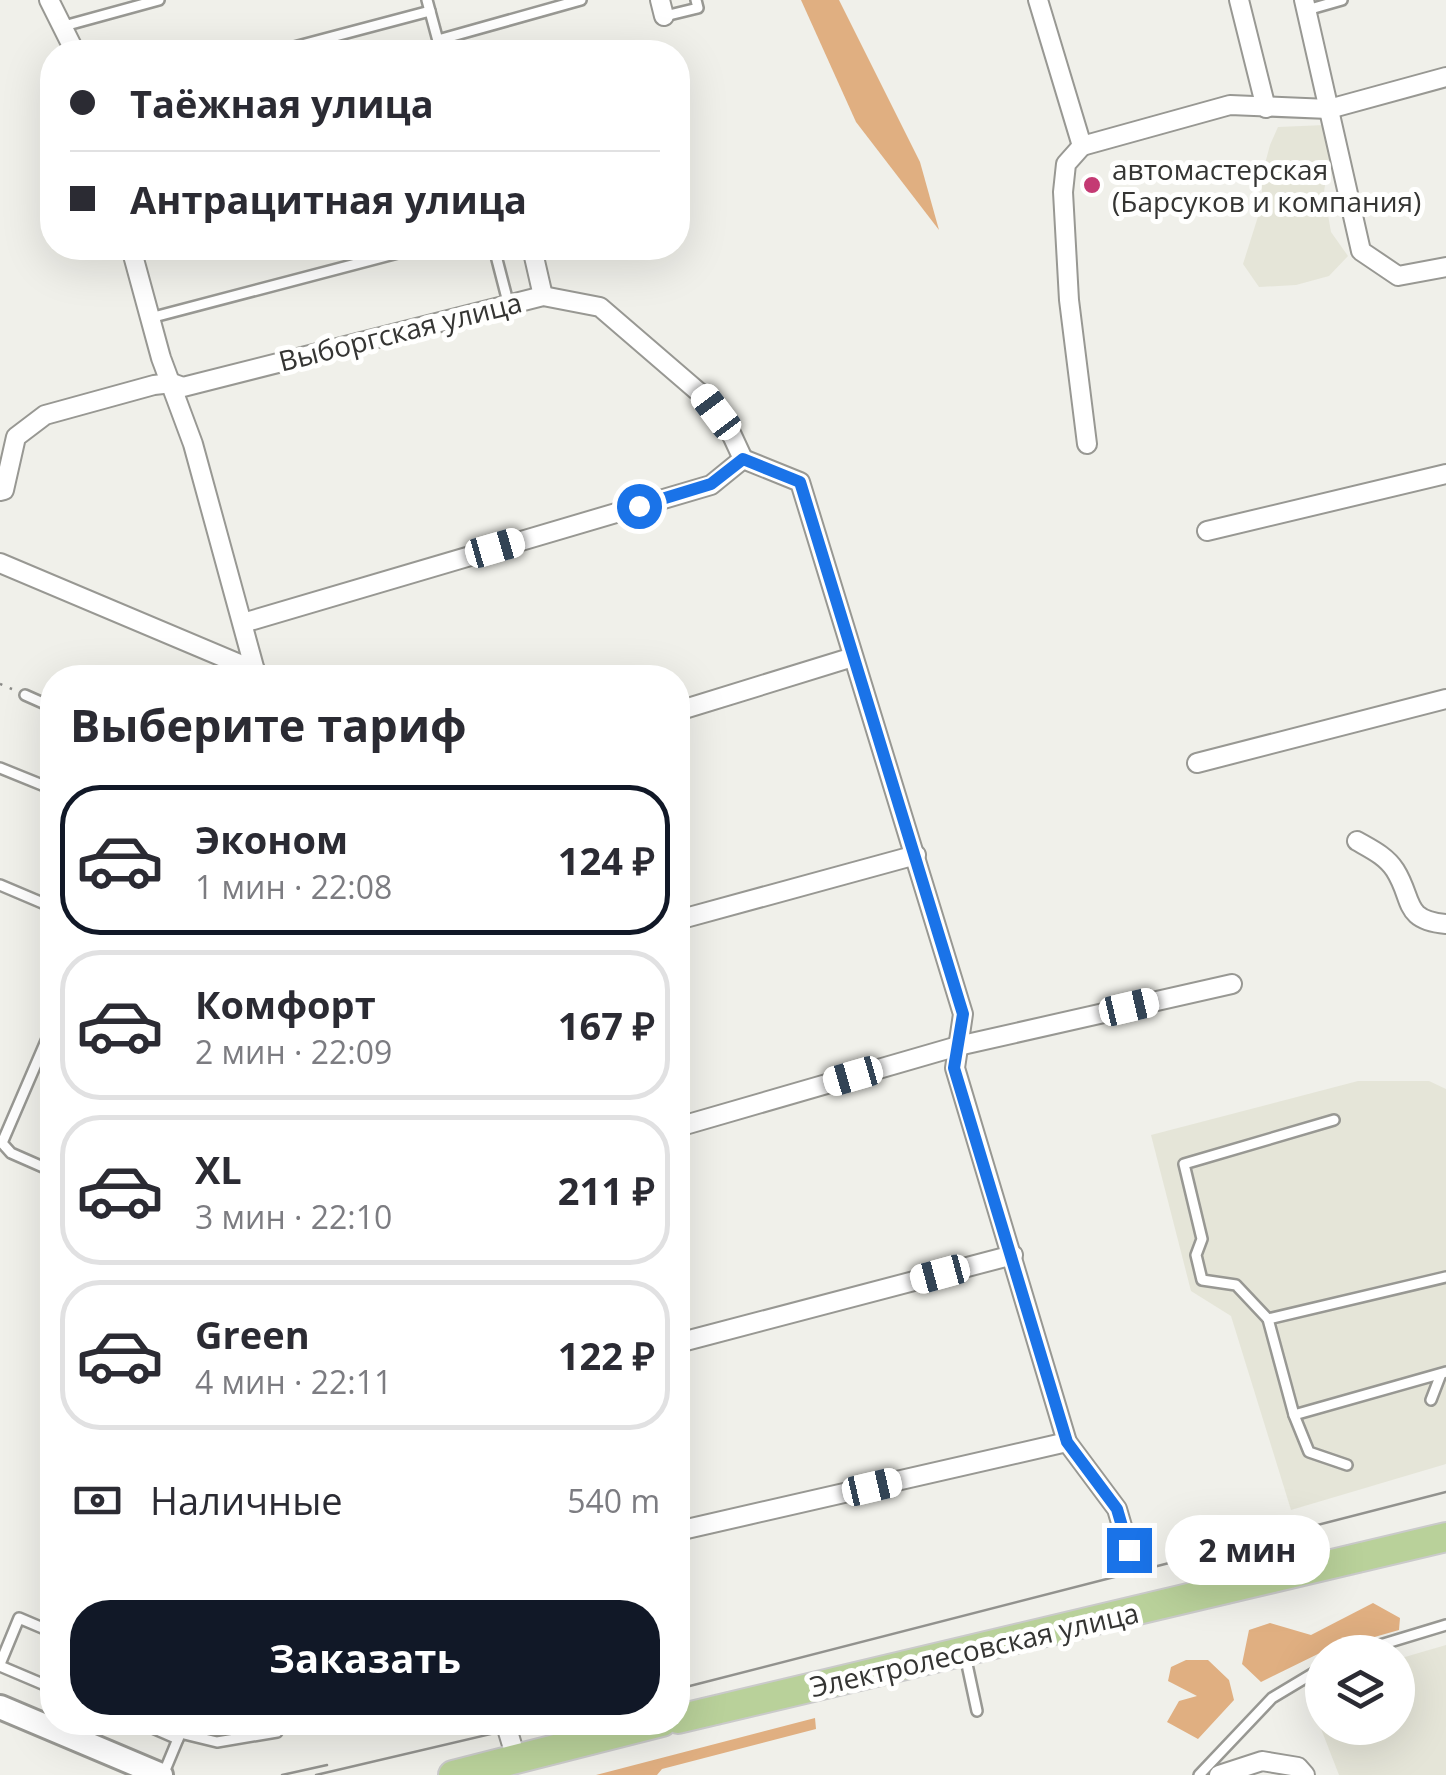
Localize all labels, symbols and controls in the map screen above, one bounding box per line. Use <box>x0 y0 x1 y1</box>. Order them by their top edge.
text: Таёжная улица <box>130 77 434 129</box>
place label: автомастерская (Барсуков и компания) <box>1112 150 1421 220</box>
text: Антрацитная улица <box>130 173 527 225</box>
marker: автомастерская (Барсуков и компания) <box>1081 174 1103 196</box>
street label: Выборгская улица <box>274 282 526 380</box>
car <box>686 379 746 445</box>
route start <box>617 484 662 529</box>
car <box>462 525 528 571</box>
text: Выберите тариф <box>70 694 467 755</box>
text: Эконом <box>195 813 348 865</box>
icon: car <box>75 815 165 905</box>
text: 124 ₽ <box>558 834 655 886</box>
text: 1 мин · 22:08 <box>195 865 392 908</box>
text: Комфорт <box>195 978 376 1030</box>
icon: car <box>75 980 165 1070</box>
car <box>1096 986 1162 1028</box>
text: 167 ₽ <box>558 999 655 1051</box>
text: 2 мин · 22:09 <box>195 1030 392 1073</box>
car <box>820 1053 886 1099</box>
text: XL <box>195 1143 242 1195</box>
icon: car <box>75 1145 165 1235</box>
text: 211 ₽ <box>558 1164 655 1216</box>
text: 3 мин · 22:10 <box>195 1195 392 1238</box>
car <box>907 1252 973 1296</box>
text: Green <box>195 1308 310 1360</box>
icon: car <box>75 1310 165 1400</box>
text: 122 ₽ <box>558 1329 655 1381</box>
text: 4 мин · 22:11 <box>195 1360 392 1403</box>
car <box>839 1466 905 1508</box>
icon: cash <box>70 1473 125 1528</box>
text: Наличные <box>150 1474 343 1526</box>
text: 540 m <box>567 1479 660 1522</box>
callout: 2 мин <box>1164 1515 1329 1585</box>
route end <box>1107 1528 1152 1573</box>
text: 2 мин <box>1199 1528 1296 1571</box>
street label: Электролесовская улица <box>806 1593 1142 1705</box>
button: Заказать <box>70 1600 660 1715</box>
map controls <box>1305 1635 1415 1745</box>
button: layers <box>1305 1635 1415 1745</box>

